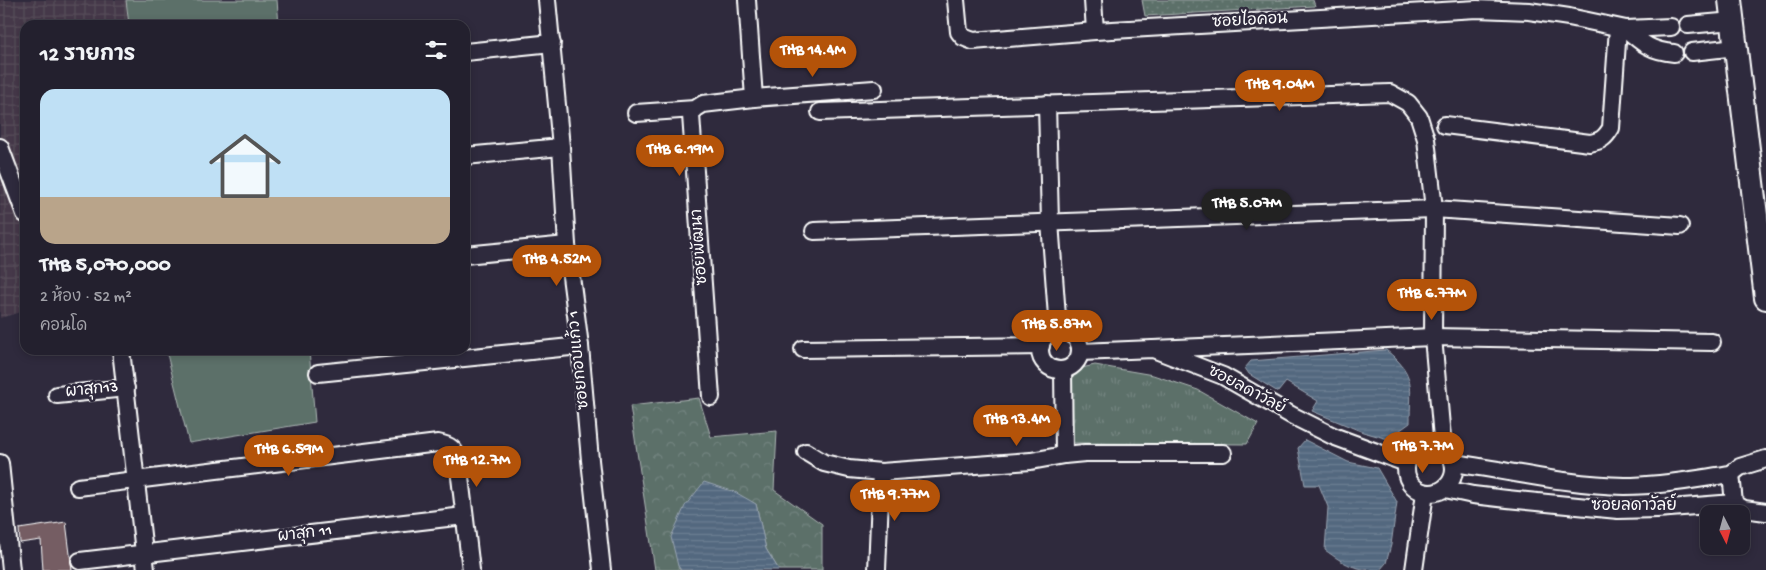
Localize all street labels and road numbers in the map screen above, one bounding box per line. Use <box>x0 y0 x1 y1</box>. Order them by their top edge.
street label: ซอยไอคอน <box>1211 6 1289 33</box>
street label: ซอยพัฒนา <box>685 208 713 286</box>
street label: ซอยกอบแก้ว 1 <box>561 310 595 411</box>
street label: ซอยลดาวัลย์ <box>1204 358 1291 419</box>
street label: ผาสุก13 <box>65 379 119 403</box>
street label: ซอยลดาวัลย์ <box>1591 493 1677 517</box>
street label: ผาสุก 11 <box>277 522 333 548</box>

